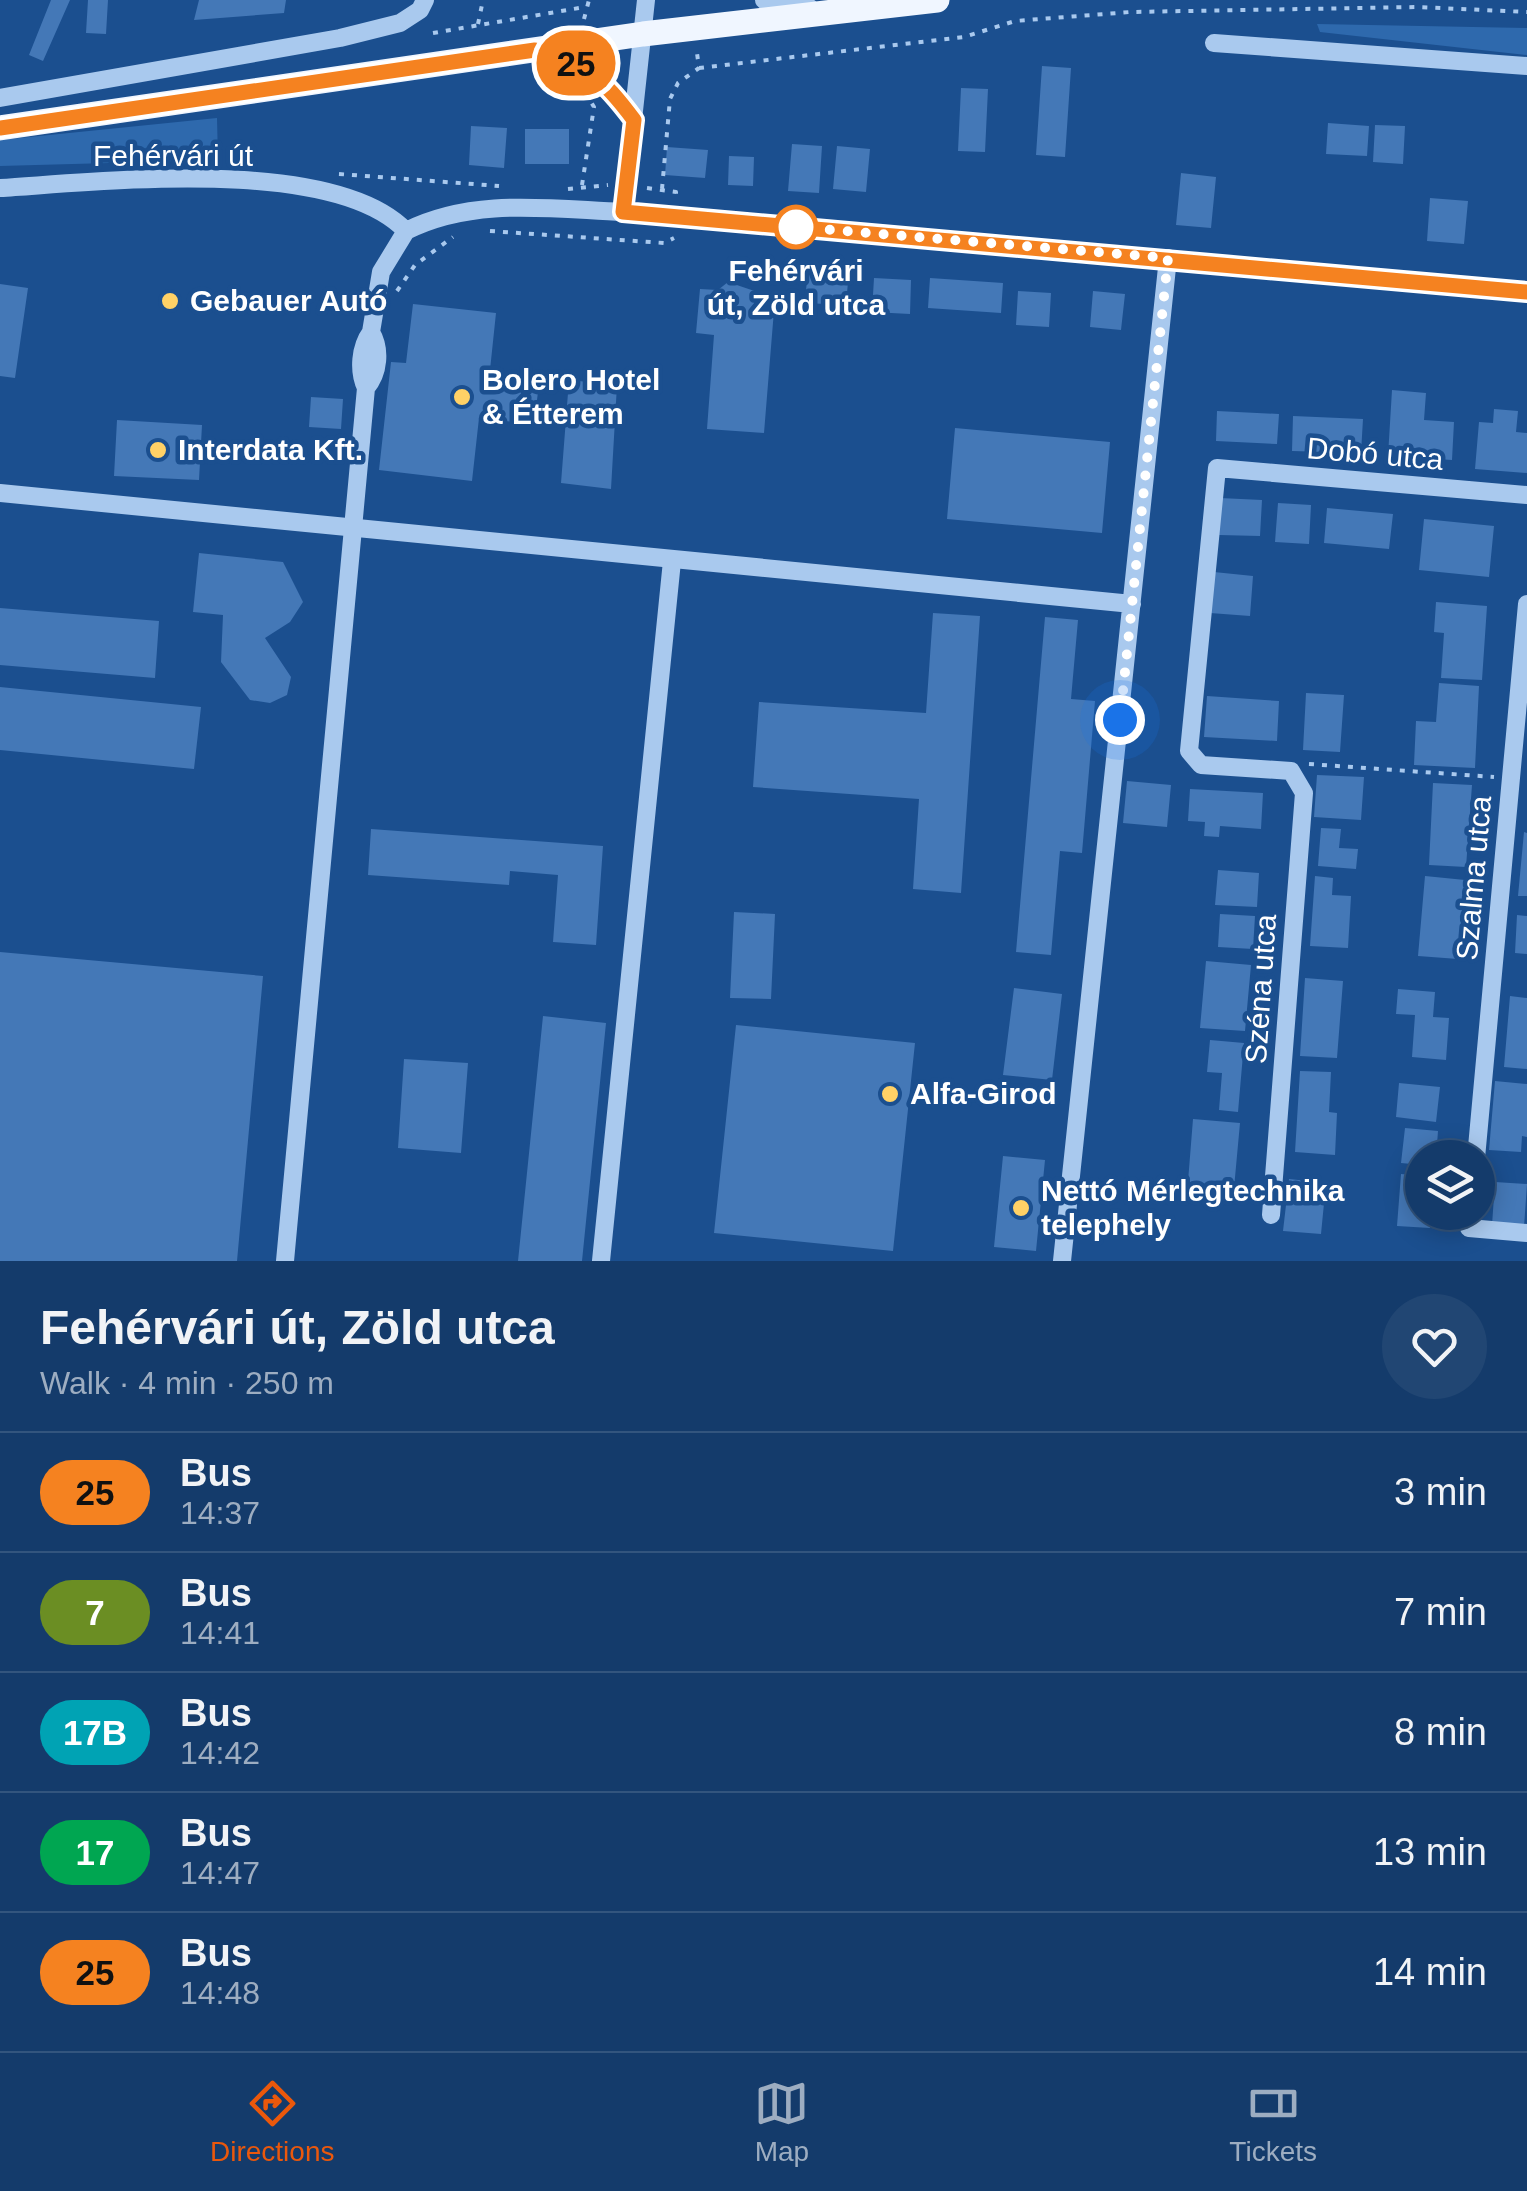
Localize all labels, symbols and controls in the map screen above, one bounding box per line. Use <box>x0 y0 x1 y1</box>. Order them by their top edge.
line badge: 25 <box>531 30 621 96</box>
text: 25 <box>557 44 595 83</box>
street label: Fehérvári út <box>93 139 254 172</box>
marker: Fehérvári út, Zöld utca <box>775 206 817 248</box>
place label: Fehérvári út, Zöld utca <box>707 254 885 321</box>
place label: Gebauer Autó <box>190 284 387 317</box>
marker: Gebauer Autó <box>159 290 181 312</box>
place label: Bolero Hotel & Étterem <box>482 363 660 430</box>
marker: Bolero Hotel & Étterem <box>451 386 473 408</box>
street label: Dobó utca <box>1305 431 1445 476</box>
place label: Interdata Kft. <box>178 433 363 466</box>
marker: Interdata Kft. <box>147 439 169 461</box>
your location <box>1095 695 1145 745</box>
street label: Szalma utca <box>1450 794 1497 962</box>
street label: Széna utca <box>1239 913 1282 1065</box>
place label: Alfa-Girod <box>910 1077 1057 1110</box>
marker: Alfa-Girod <box>879 1083 901 1105</box>
map controls <box>1405 1140 1495 1230</box>
button: layers <box>1405 1140 1495 1230</box>
place label: Nettó Mérlegtechnika telephely <box>1041 1174 1345 1241</box>
marker: Nettó Mérlegtechnika telephely <box>1010 1197 1032 1219</box>
button: heart <box>1382 1294 1487 1399</box>
text: Fehérvári út, Zöld utca <box>40 1301 555 1354</box>
text: Walk · 4 min · 250 m <box>40 1365 334 1401</box>
text: Bus <box>180 1452 252 1494</box>
text: 3 min <box>1394 1471 1487 1513</box>
text: 25 <box>76 1473 114 1512</box>
text: 14:37 <box>180 1495 260 1531</box>
text: Bus <box>180 1572 252 1614</box>
text: 7 min <box>1394 1591 1487 1633</box>
text: 7 <box>85 1593 105 1632</box>
text: 14:41 <box>180 1615 260 1651</box>
text: Bus <box>180 1692 252 1734</box>
text: 8 min <box>1394 1711 1487 1753</box>
text: 17B <box>63 1713 127 1752</box>
text: 14:42 <box>180 1735 260 1771</box>
text: Bus <box>180 1812 252 1854</box>
text: 13 min <box>1373 1831 1487 1873</box>
text: 17 <box>76 1833 114 1872</box>
text: 14:47 <box>180 1855 260 1891</box>
text: Bus <box>180 1932 252 1974</box>
text: 14 min <box>1373 1951 1487 1993</box>
text: 25 <box>76 1953 114 1992</box>
text: 14:48 <box>180 1975 260 2011</box>
tab: Directions <box>210 2076 334 2168</box>
tab: Map <box>754 2076 809 2168</box>
tab: Tickets <box>1229 2076 1317 2168</box>

